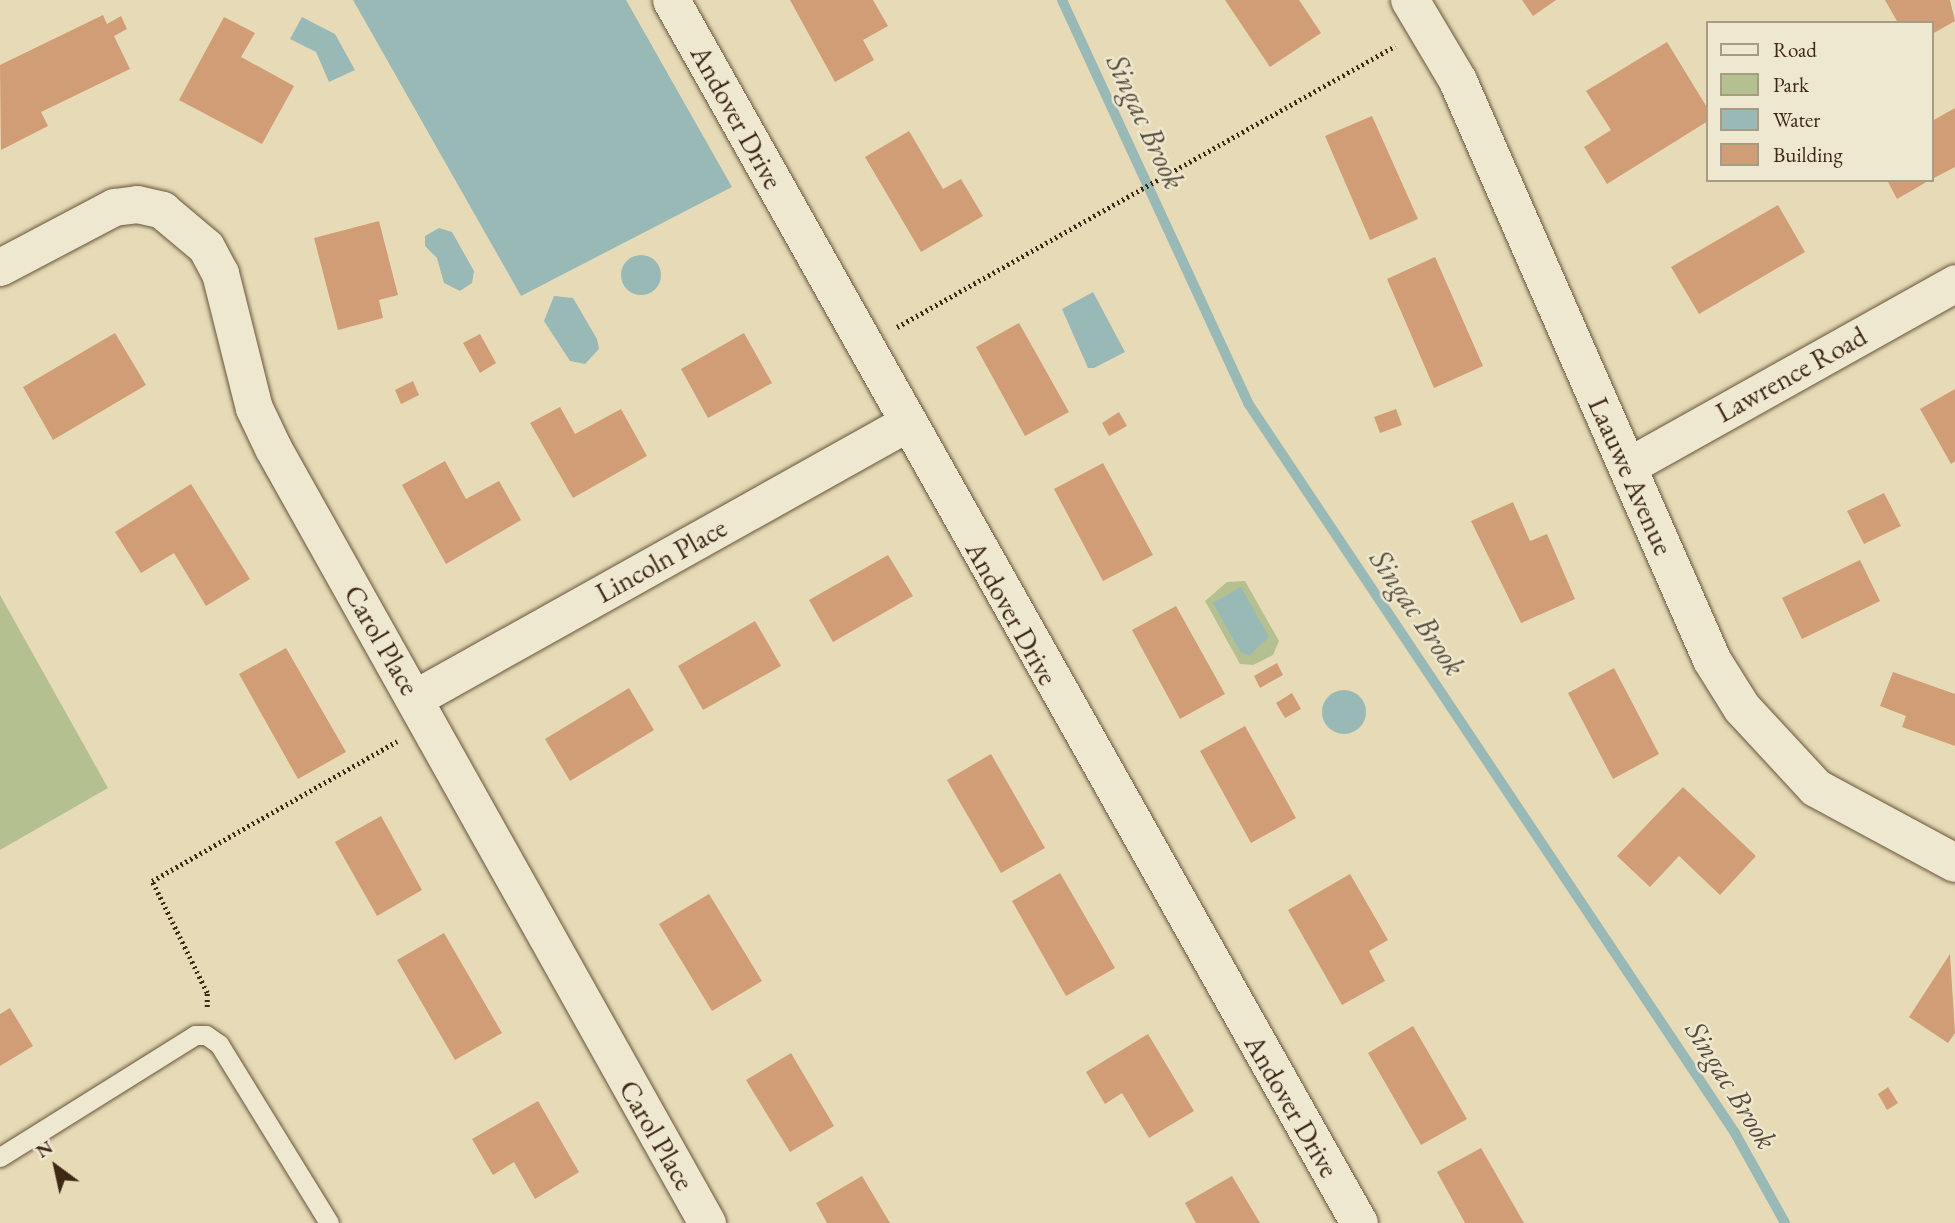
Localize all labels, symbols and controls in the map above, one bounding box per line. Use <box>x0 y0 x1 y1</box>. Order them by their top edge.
legend <box>1706 21 1934 182</box>
text: Road <box>1773 36 1817 63</box>
street label: Andover Drive <box>684 39 790 195</box>
water label: Singac Brook <box>1098 49 1192 195</box>
text: Park <box>1773 71 1809 98</box>
text: Water <box>1773 106 1820 133</box>
text: Building <box>1773 141 1843 168</box>
street label: Lawrence Road <box>1710 319 1872 429</box>
street label: Laauwe Avenue <box>1581 392 1681 560</box>
street label: Lincoln Place <box>590 510 732 610</box>
street label: Andover Drive <box>959 535 1065 691</box>
water label: Singac Brook <box>1362 543 1472 683</box>
street label: Carol Place <box>337 579 427 701</box>
water label: Singac Brook <box>1677 1014 1785 1156</box>
street label: Andover Drive <box>1238 1029 1346 1183</box>
street label: Carol Place <box>612 1074 702 1196</box>
north arrow <box>21 1132 91 1202</box>
text: N <box>31 1134 58 1164</box>

